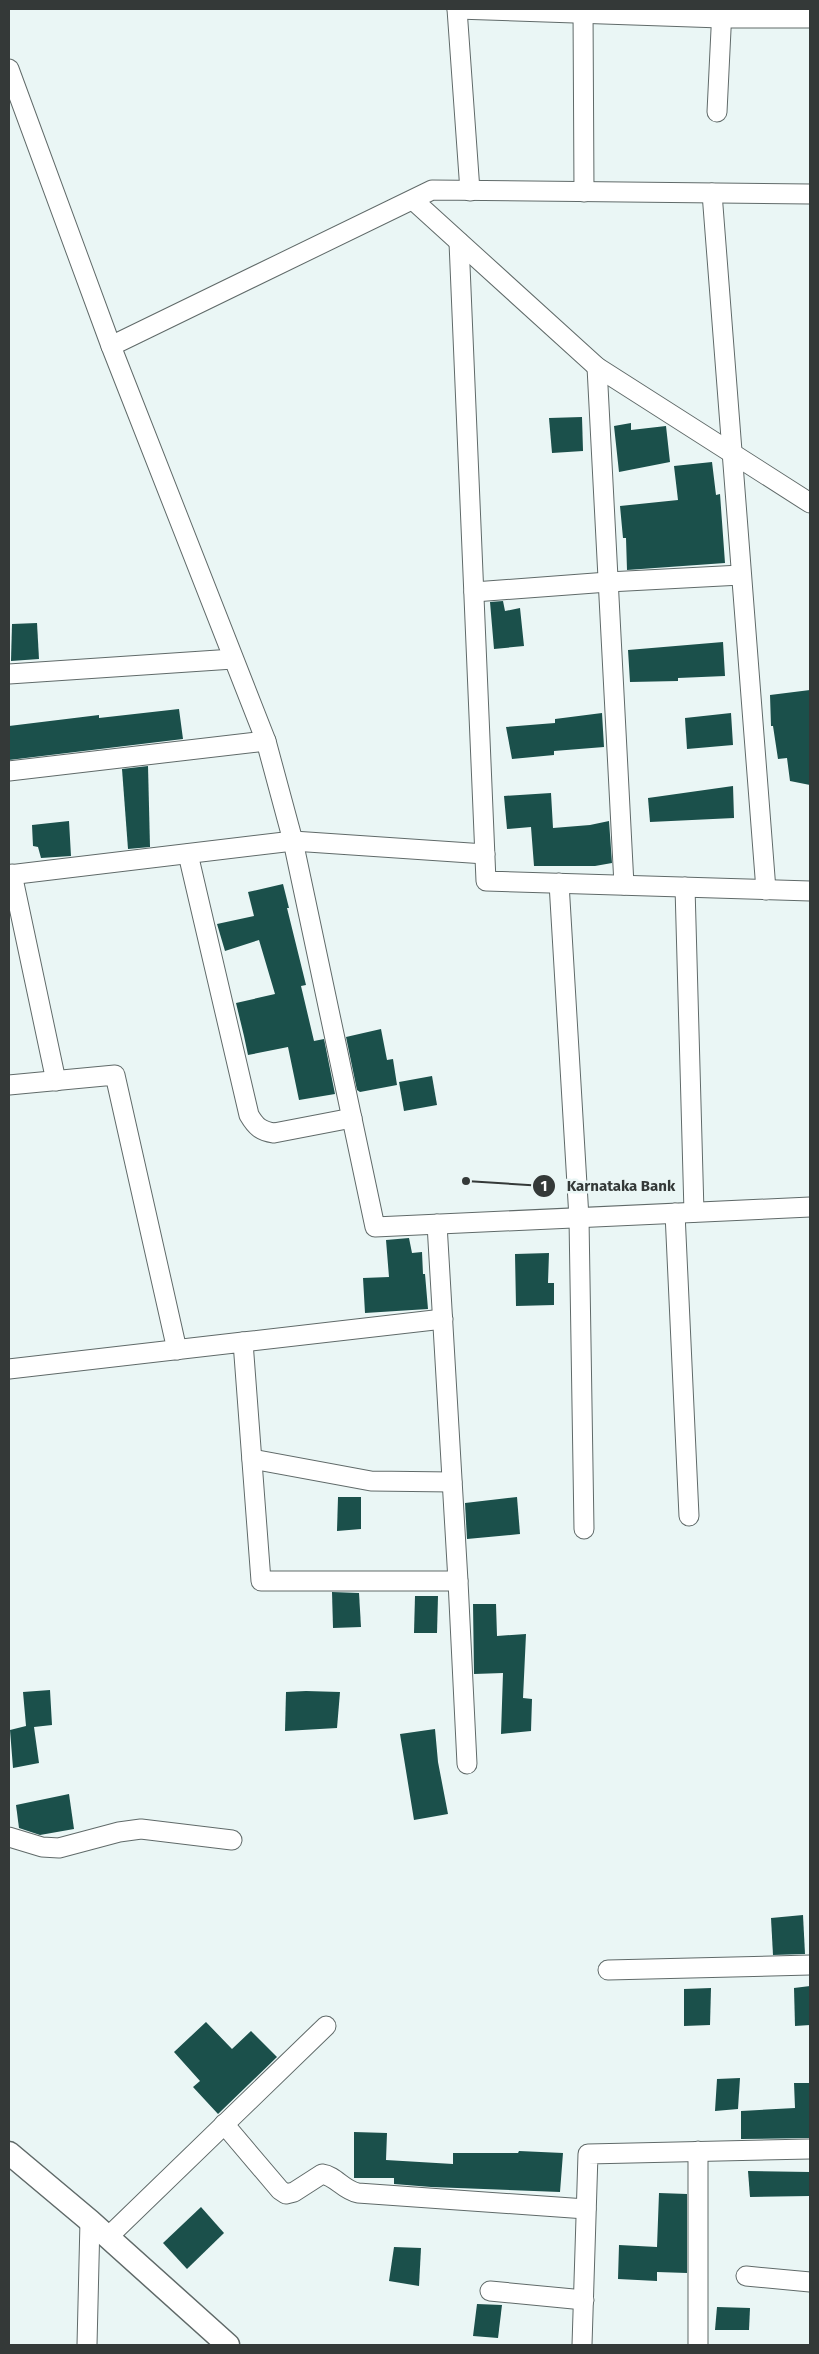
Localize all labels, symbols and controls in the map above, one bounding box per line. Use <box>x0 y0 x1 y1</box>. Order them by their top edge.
callout: Karnataka Bank <box>532 1171 686 1201</box>
text: 1 <box>541 1177 547 1195</box>
text: Karnataka Bank <box>567 1177 676 1195</box>

